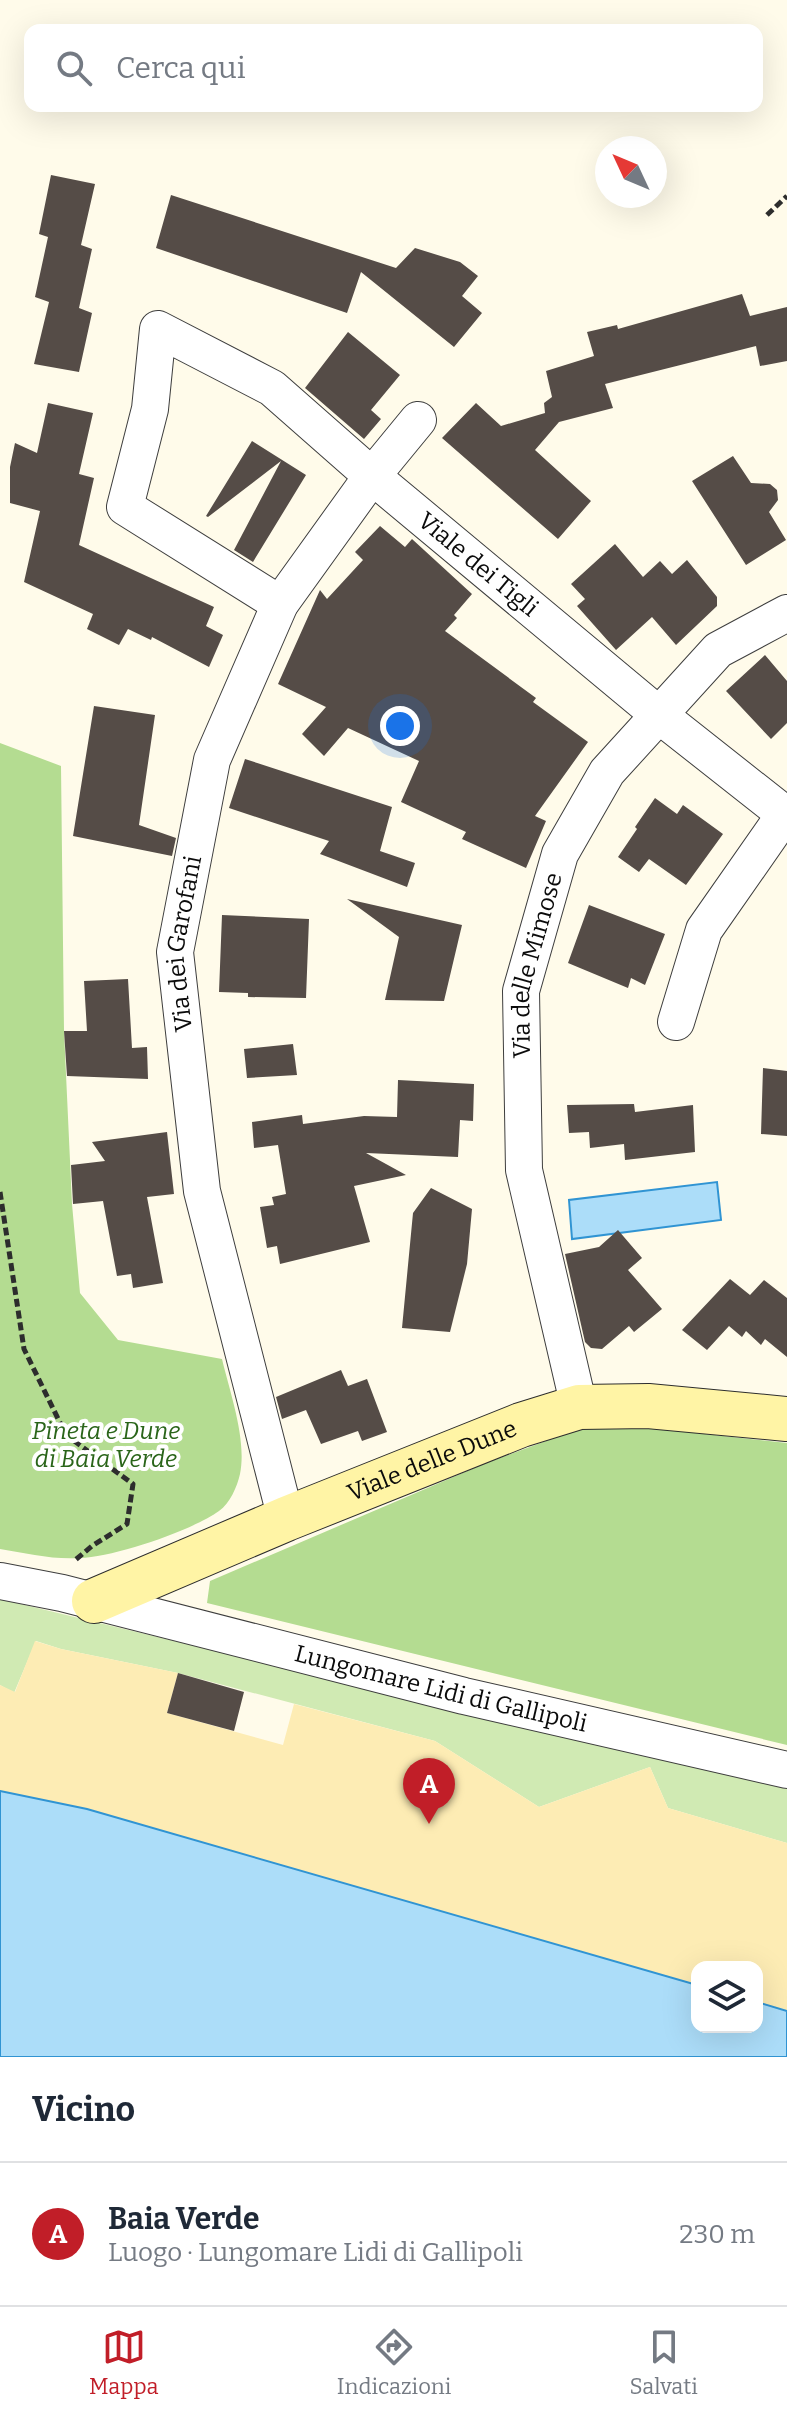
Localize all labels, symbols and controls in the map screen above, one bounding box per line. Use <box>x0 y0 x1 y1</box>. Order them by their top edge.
search box <box>24 24 763 112</box>
icon: search <box>52 46 96 90</box>
text: Cerca qui <box>116 50 246 86</box>
north arrow <box>595 136 667 208</box>
street label: Viale dei Tigli <box>412 506 544 622</box>
your location <box>380 706 420 746</box>
street label: Via dei Garofani <box>161 853 207 1033</box>
street label: Via delle Mimose <box>507 869 568 1058</box>
street label: Viale delle Dune <box>343 1414 521 1507</box>
park label: Pineta e Dune di Baia Verde <box>32 1417 180 1473</box>
street label: Lungomare Lidi di Gallipoli <box>292 1639 590 1738</box>
pin: A <box>403 1758 455 1824</box>
map controls <box>691 1961 763 2033</box>
button: layers <box>691 1961 763 2033</box>
text: Vicino <box>32 2089 135 2130</box>
text: Baia Verde <box>108 2201 259 2237</box>
text: A <box>49 2219 67 2250</box>
text: 230 m <box>679 2219 755 2250</box>
text: Luogo · Lungomare Lidi di Gallipoli <box>108 2237 523 2268</box>
tab: Mappa <box>89 2325 159 2400</box>
tab: Indicazioni <box>337 2325 451 2400</box>
tab: Salvati <box>630 2325 698 2400</box>

